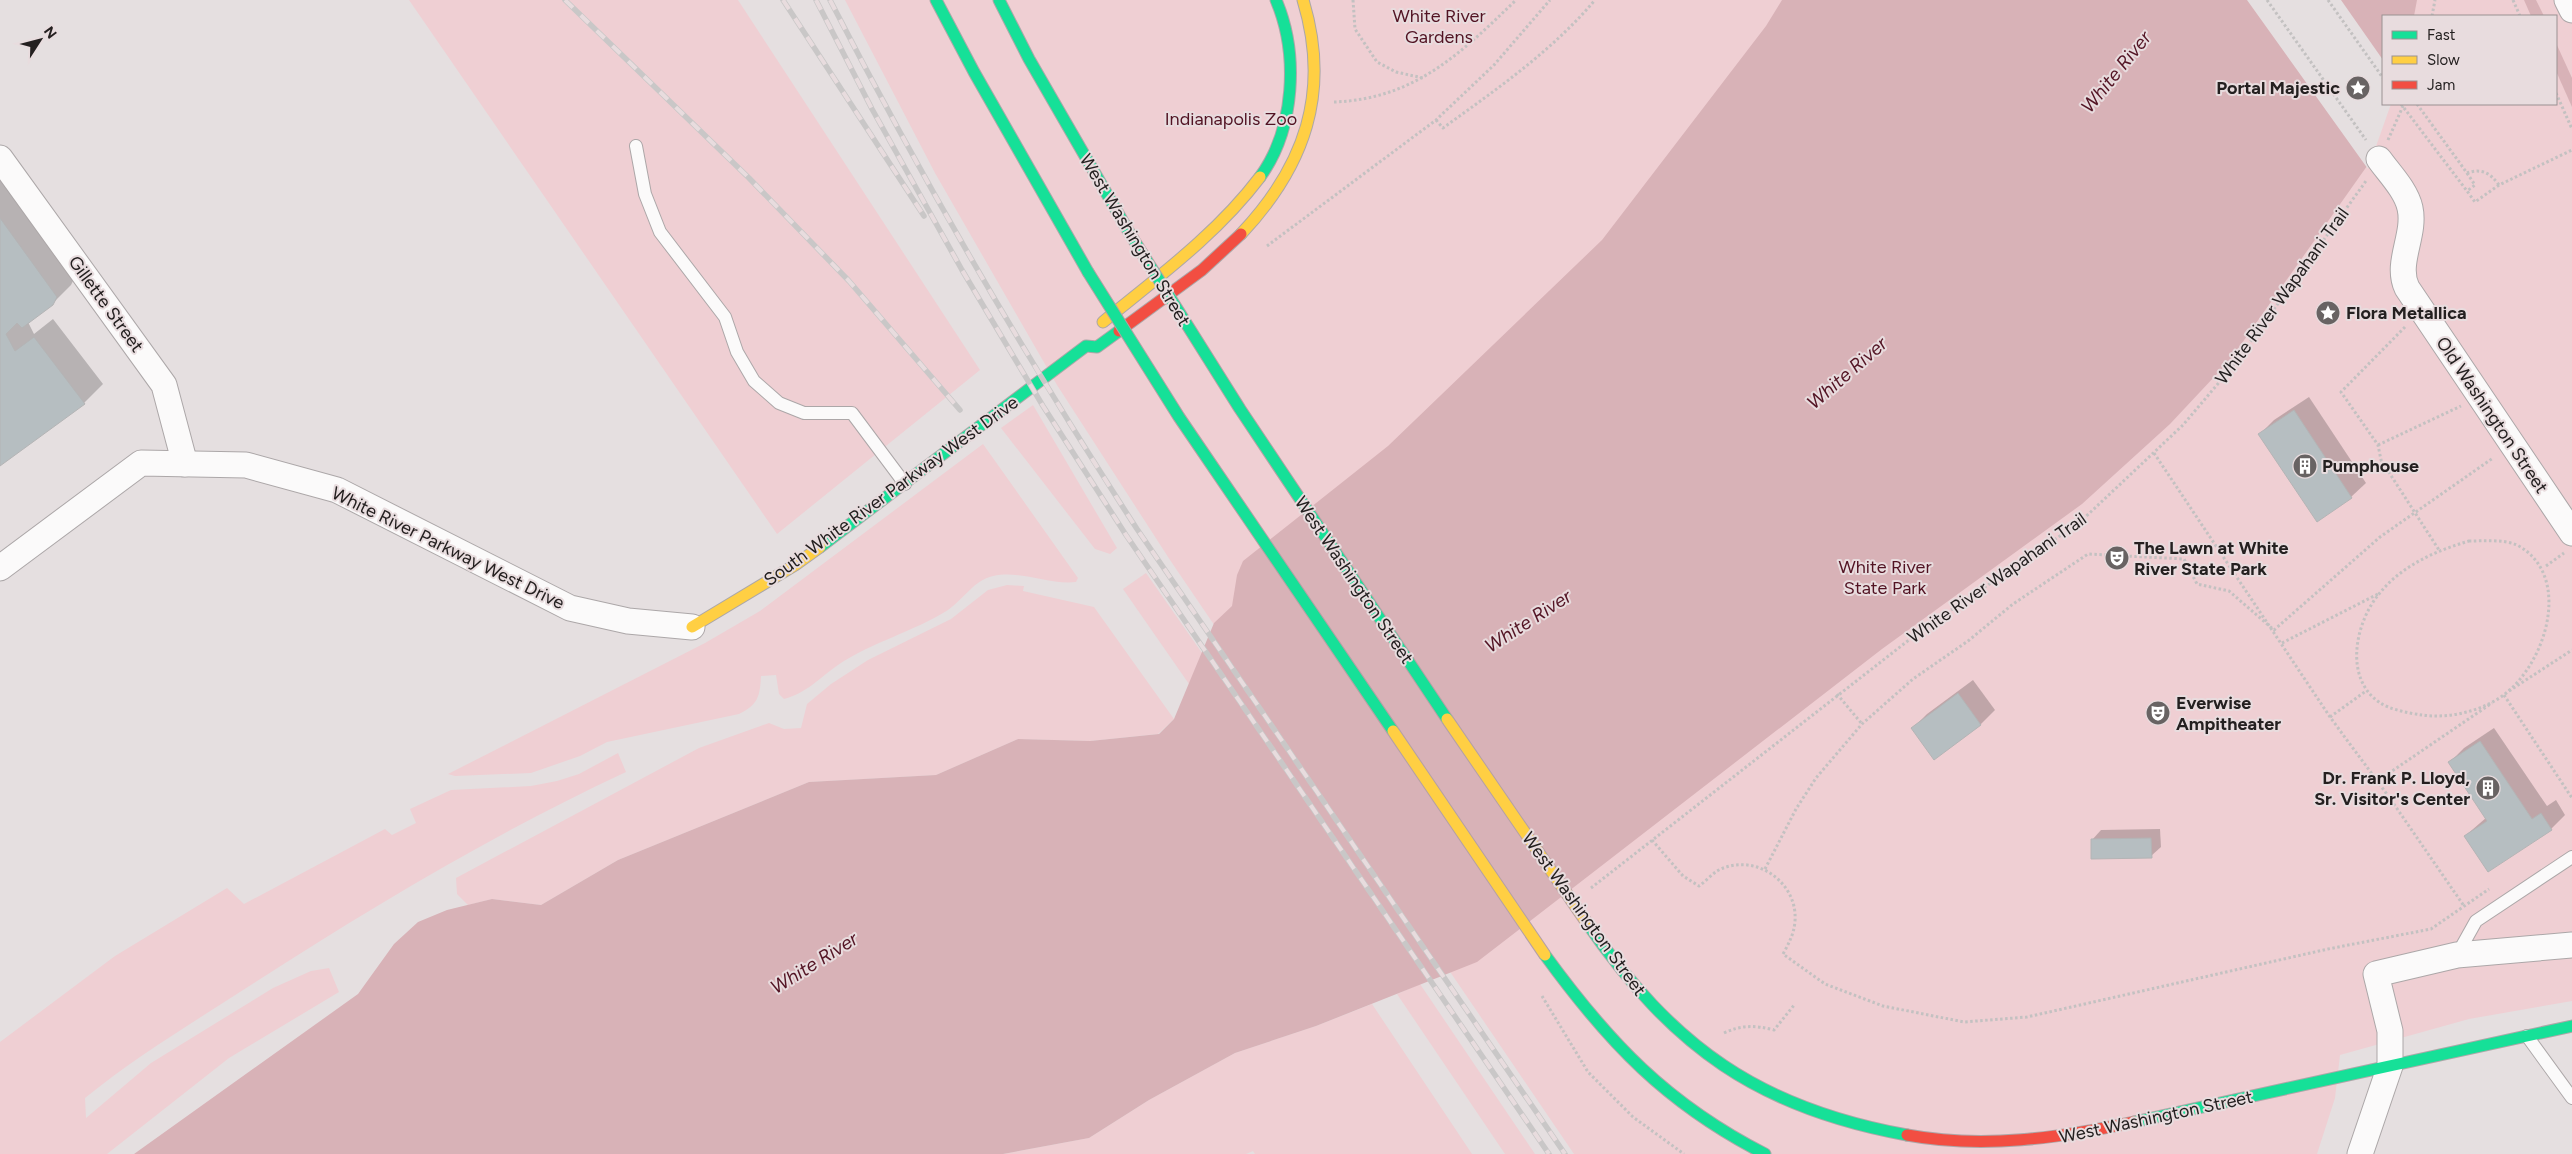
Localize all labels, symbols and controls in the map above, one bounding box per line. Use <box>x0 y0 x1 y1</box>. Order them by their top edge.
park label: White River Gardens <box>1392 5 1486 48</box>
north arrow <box>15 15 65 65</box>
legend <box>2382 15 2557 105</box>
text: N <box>40 23 60 42</box>
water label: White River <box>2076 26 2156 118</box>
text: Fast <box>2427 26 2456 44</box>
text: Slow <box>2427 51 2460 69</box>
place icon: Portal Majestic <box>2345 75 2371 101</box>
text: Jam <box>2427 76 2455 94</box>
place label: Portal Majestic <box>2216 77 2340 99</box>
park label: Indianapolis Zoo <box>1165 108 1297 130</box>
street label: West Washington Street <box>1075 150 1195 330</box>
street label: White River Wapahani Trail <box>2210 203 2354 389</box>
street label: Gillette Street <box>64 251 148 357</box>
place icon: Flora Metallica <box>2315 300 2341 326</box>
place label: Flora Metallica <box>2346 302 2467 324</box>
water label: White River <box>1802 332 1892 414</box>
street label: Old Washington Street <box>2431 333 2553 498</box>
street label: South White River Parkway West Drive <box>760 391 1023 591</box>
building icon: Pumphouse <box>2292 453 2318 479</box>
place label: Pumphouse <box>2322 455 2419 477</box>
street label: White River Parkway West Drive <box>328 482 568 614</box>
street label: West Washington Street <box>1290 492 1418 668</box>
street label: White River Wapahani Trail <box>1903 508 2091 648</box>
place label: The Lawn at White River State Park <box>2134 537 2288 580</box>
theatre icon: The Lawn at White River State Park <box>2104 545 2130 571</box>
park label: White River State Park <box>1838 556 1932 599</box>
water label: White River <box>1480 584 1576 657</box>
place label: Everwise Ampitheater <box>2176 692 2281 735</box>
theatre icon: Everwise Ampitheater <box>2145 700 2171 726</box>
place label: Dr. Frank P. Lloyd, Sr. Visitor's Center <box>2314 767 2470 810</box>
building icon: Dr. Frank P. Lloyd, Sr. Visitor's Center <box>2475 775 2501 801</box>
street label: West Washington Street <box>1517 828 1651 1000</box>
water label: White River <box>766 927 862 999</box>
street label: West Washington Street <box>2057 1086 2255 1148</box>

